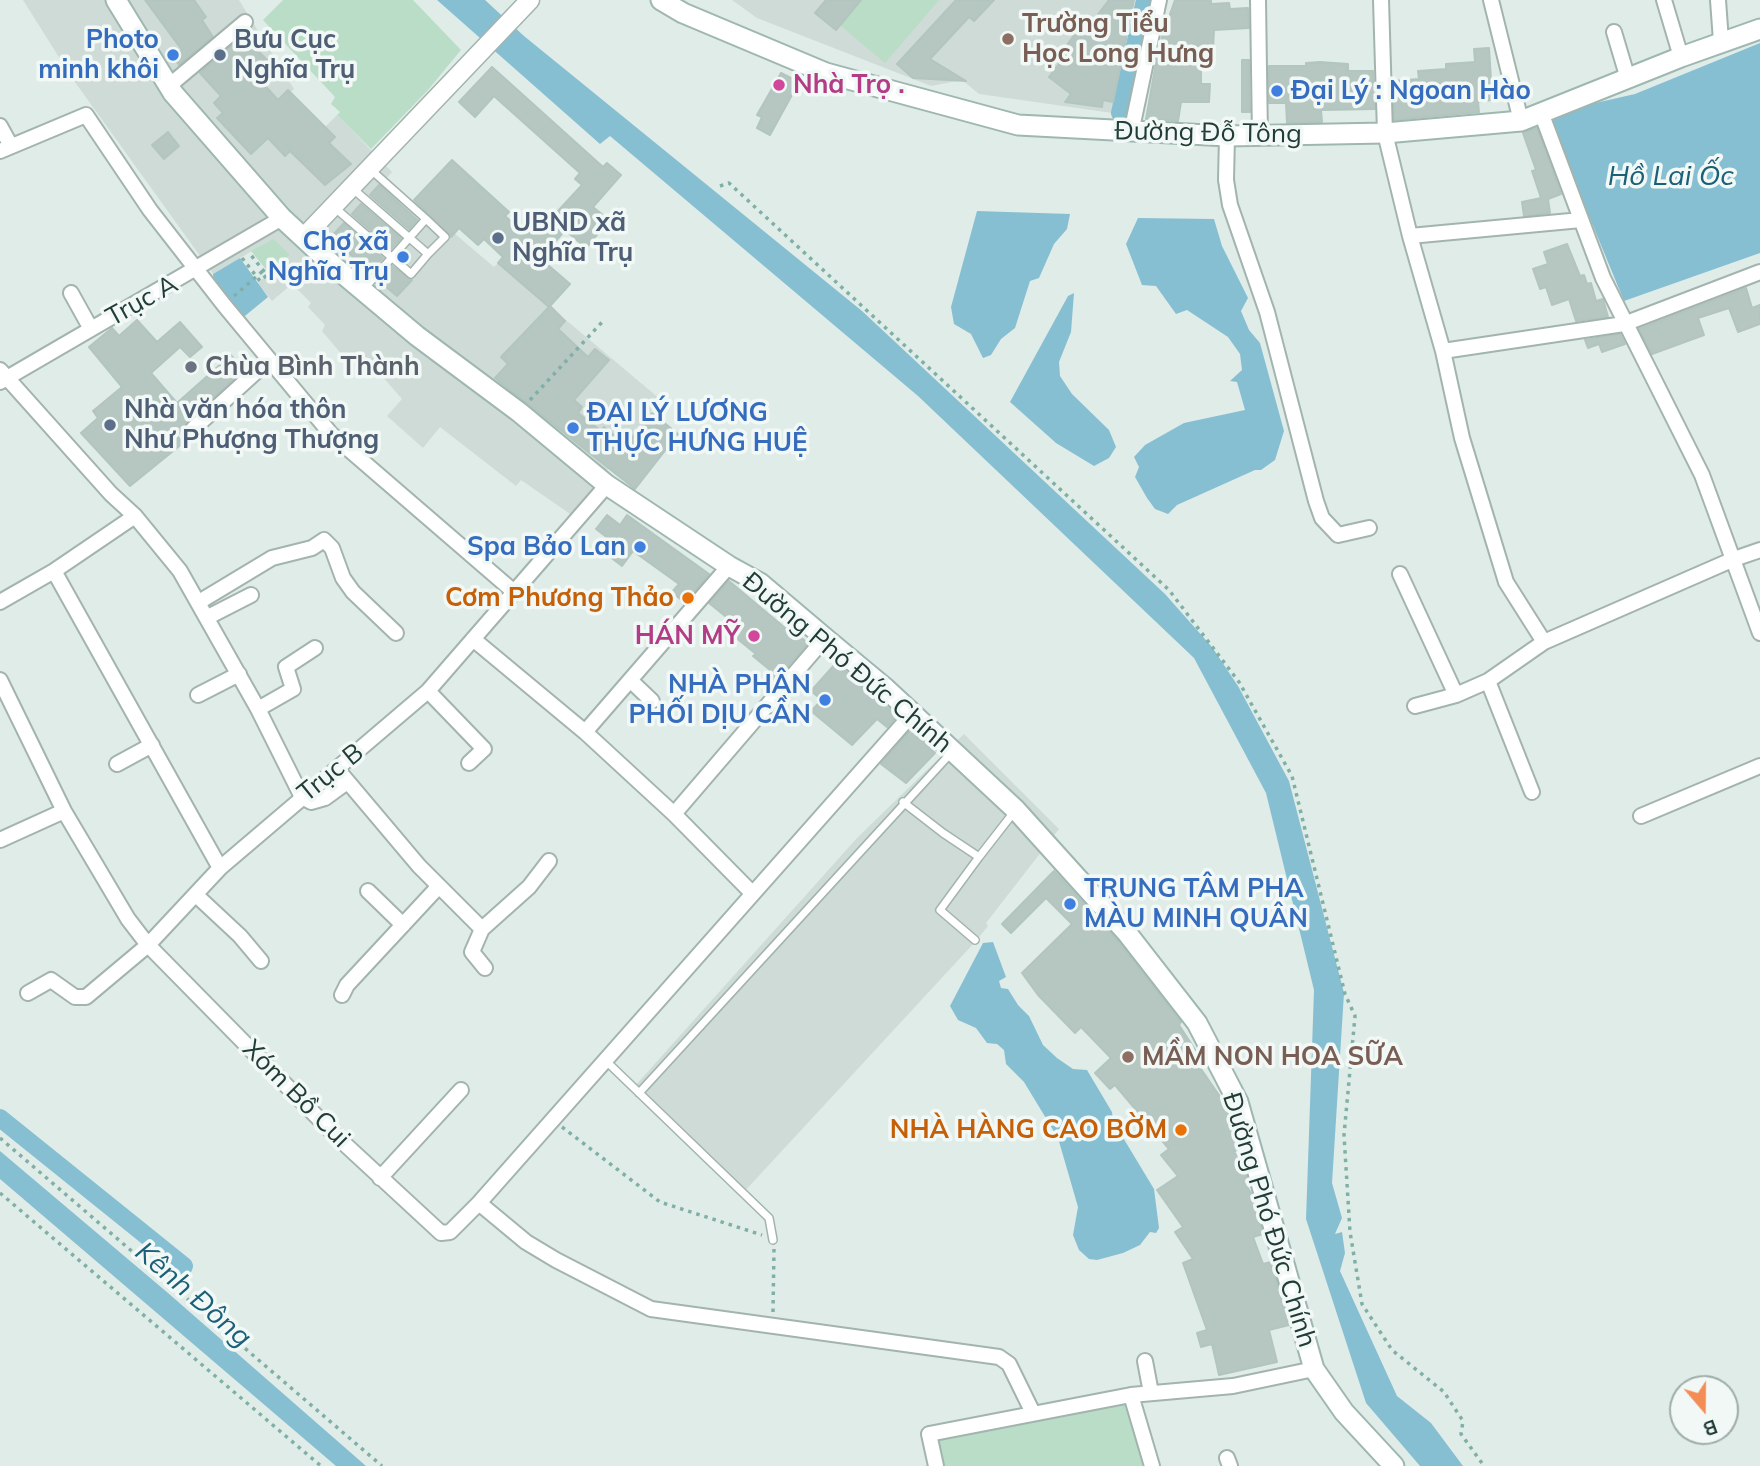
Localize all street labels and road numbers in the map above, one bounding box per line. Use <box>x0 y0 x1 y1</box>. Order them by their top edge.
street label: Đường Đỗ Tông <box>1114 116 1302 150</box>
street label: Trục A <box>101 269 183 333</box>
street label: Đường Phó Đức Chính <box>736 566 958 760</box>
street label: Trục B <box>292 737 370 809</box>
street label: Xóm Bồ Cui <box>236 1034 356 1154</box>
street label: Đường Phó Đức Chính <box>1215 1089 1323 1351</box>

